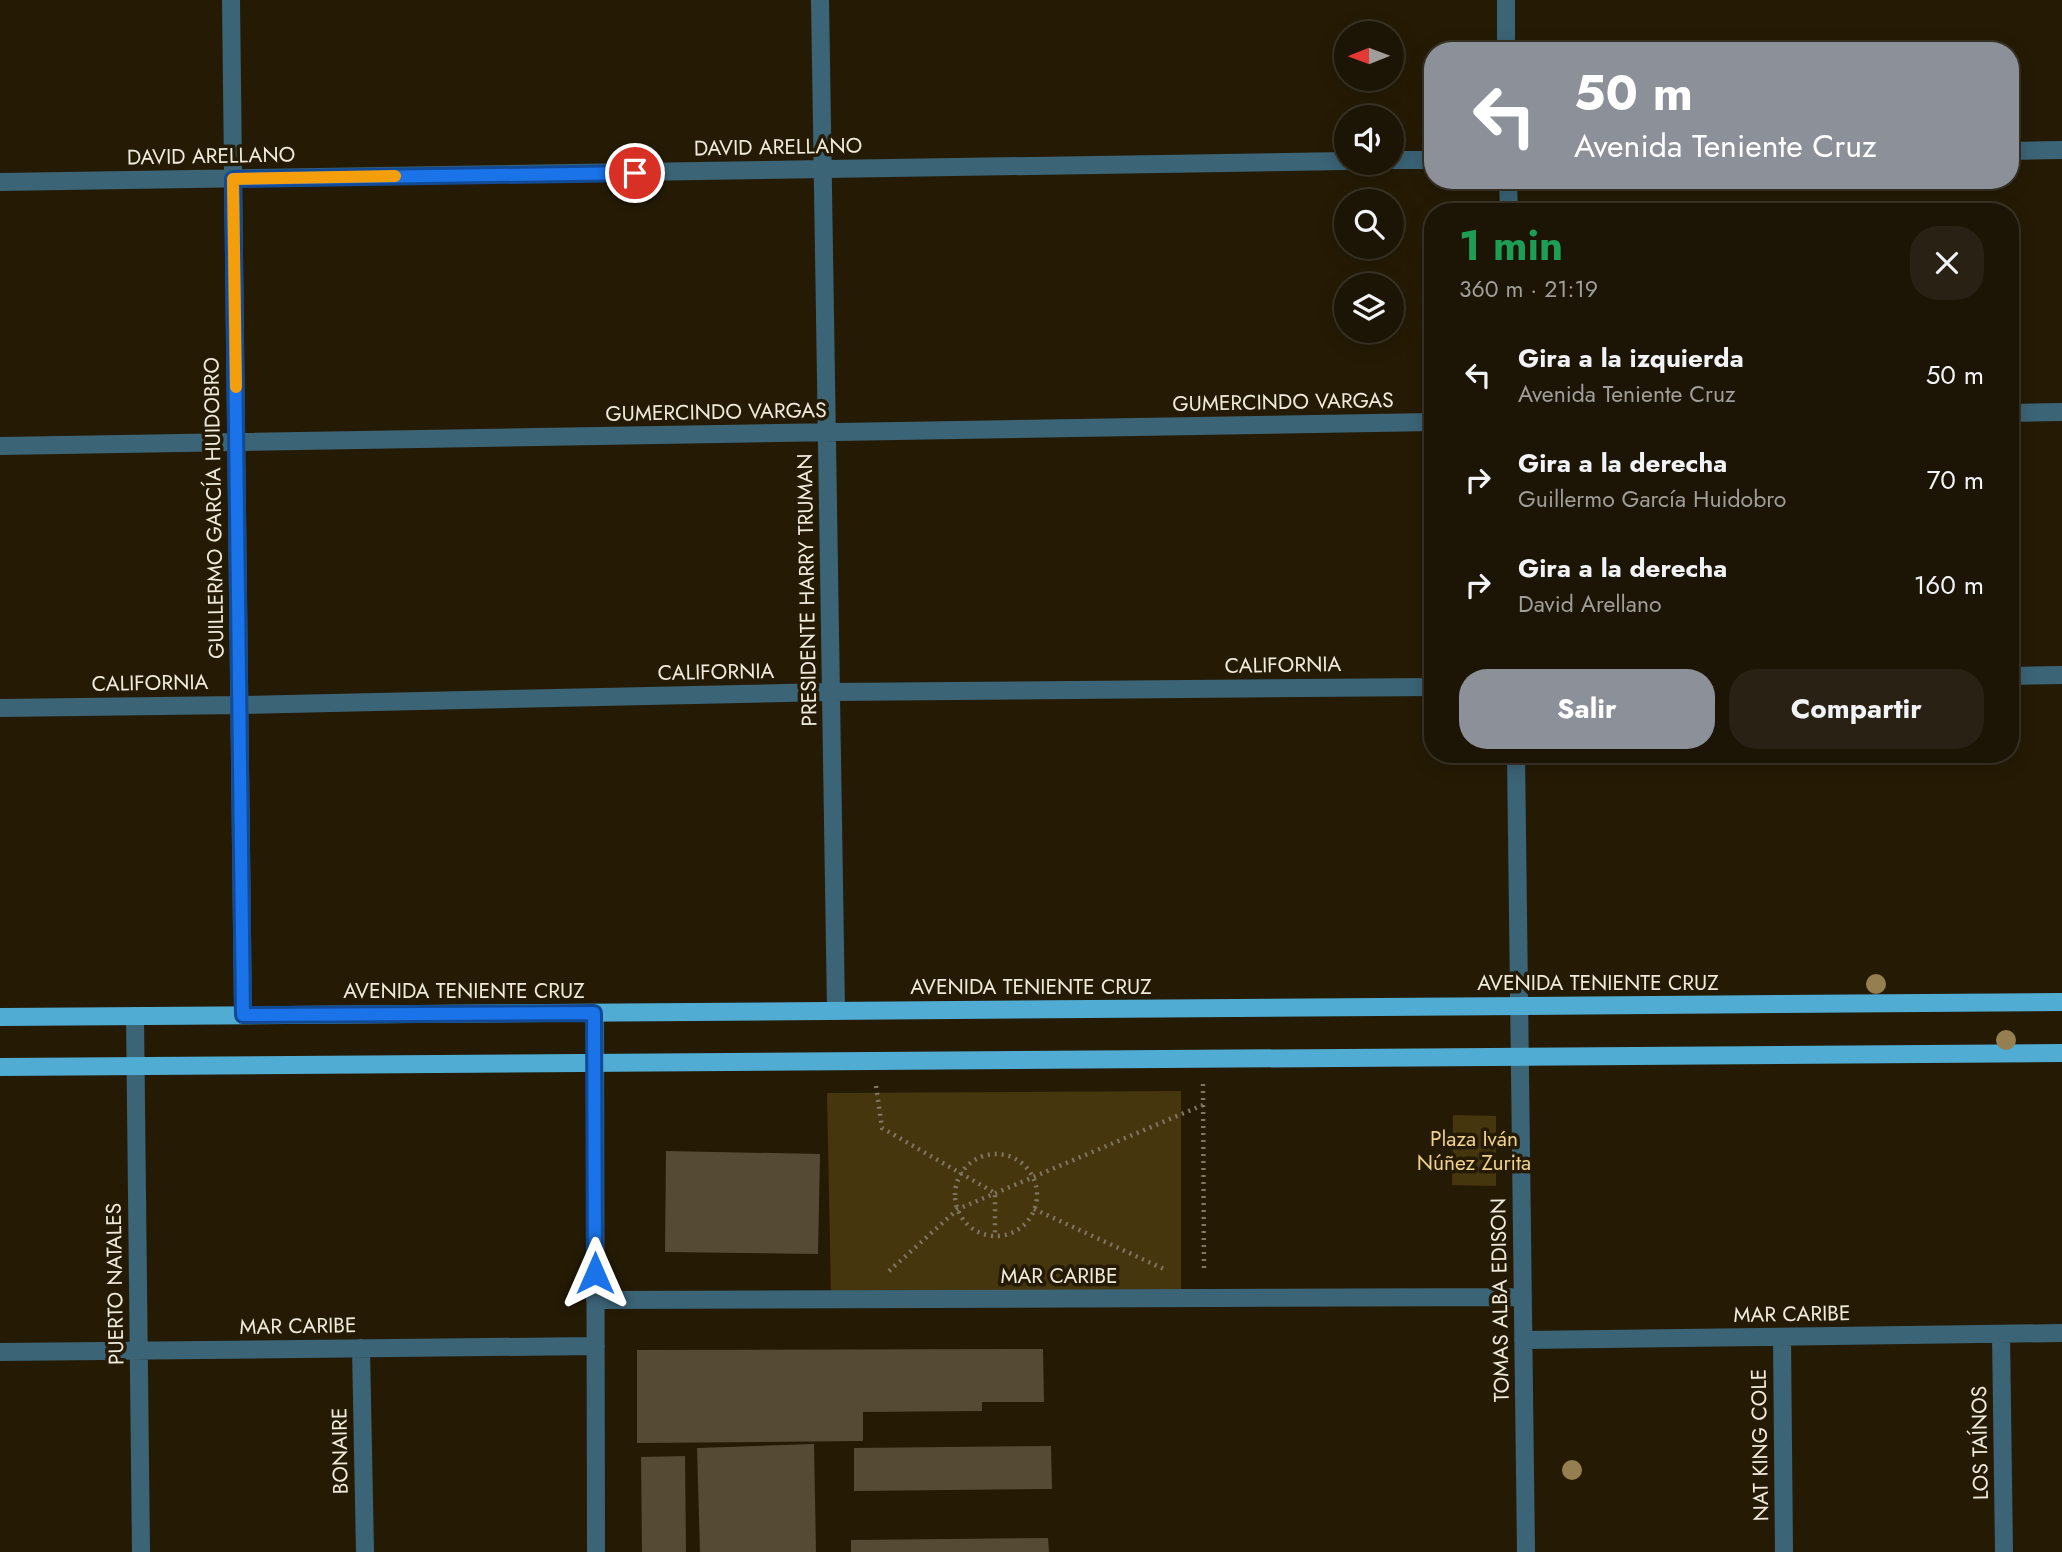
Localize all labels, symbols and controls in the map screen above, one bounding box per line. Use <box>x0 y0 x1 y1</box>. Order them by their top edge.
north arrow <box>1334 21 1404 91</box>
map controls <box>1334 21 1404 343</box>
text: 50 m <box>1574 58 1693 128</box>
icon: left <box>1459 70 1550 161</box>
button: sound <box>1334 105 1404 175</box>
text: Avenida Teniente Cruz <box>1574 123 1877 169</box>
street label: DAVID ARELLANO <box>694 131 862 163</box>
street label: DAVID ARELLANO <box>127 140 295 172</box>
pin <box>605 143 665 203</box>
icon: arrive <box>616 154 654 192</box>
button: search <box>1334 189 1404 259</box>
text: 1 min <box>1459 215 1563 276</box>
button: close <box>1910 226 1984 300</box>
text: 360 m · 21:19 <box>1459 272 1598 306</box>
button: layers <box>1334 273 1404 343</box>
text: Gira a la izquierda <box>1518 339 1744 377</box>
icon: left <box>1459 356 1497 394</box>
text: 50 m <box>1926 356 1984 394</box>
street label: GUILLERMO GARCÍA HUIDOBRO <box>196 357 232 659</box>
text: Avenida Teniente Cruz <box>1518 377 1736 411</box>
street label: GUMERCINDO VARGAS <box>1172 385 1394 419</box>
street label: GUMERCINDO VARGAS <box>605 395 827 429</box>
text: Gira a la derecha <box>1518 444 1727 482</box>
street label: PRESIDENTE HARRY TRUMAN <box>790 453 824 727</box>
icon: right <box>1459 461 1497 499</box>
text: 70 m <box>1927 461 1984 499</box>
text: Guillermo García Huidobro <box>1518 482 1786 516</box>
text: Gira a la derecha <box>1518 549 1727 587</box>
icon: right <box>1459 566 1497 604</box>
text: 160 m <box>1914 566 1984 604</box>
text: David Arellano <box>1518 587 1662 621</box>
street label: CALIFORNIA <box>1224 649 1342 681</box>
street label: CALIFORNIA <box>657 656 775 688</box>
street label: CALIFORNIA <box>91 667 209 699</box>
button: Salir <box>1459 669 1715 749</box>
button: Compartir <box>1729 669 1984 749</box>
street label: AVENIDA TENIENTE CRUZ <box>1477 968 1719 998</box>
street label: AVENIDA TENIENTE CRUZ <box>910 972 1152 1002</box>
street label: AVENIDA TENIENTE CRUZ <box>343 976 585 1006</box>
park label: Plaza Iván Núñez Zurita <box>1417 1124 1531 1178</box>
street label: TOMAS ALBA EDISON <box>1483 1198 1517 1402</box>
street label: PUERTO NATALES <box>99 1203 131 1365</box>
position arrow <box>558 1236 632 1310</box>
street label: MAR CARIBE <box>1000 1261 1118 1291</box>
street label: MAR CARIBE <box>1733 1298 1851 1330</box>
street label: MAR CARIBE <box>239 1310 357 1342</box>
street label: NAT KING COLE <box>1744 1368 1776 1522</box>
street label: LOS TAÍNOS <box>1964 1386 1996 1500</box>
street label: BONAIRE <box>324 1407 356 1495</box>

